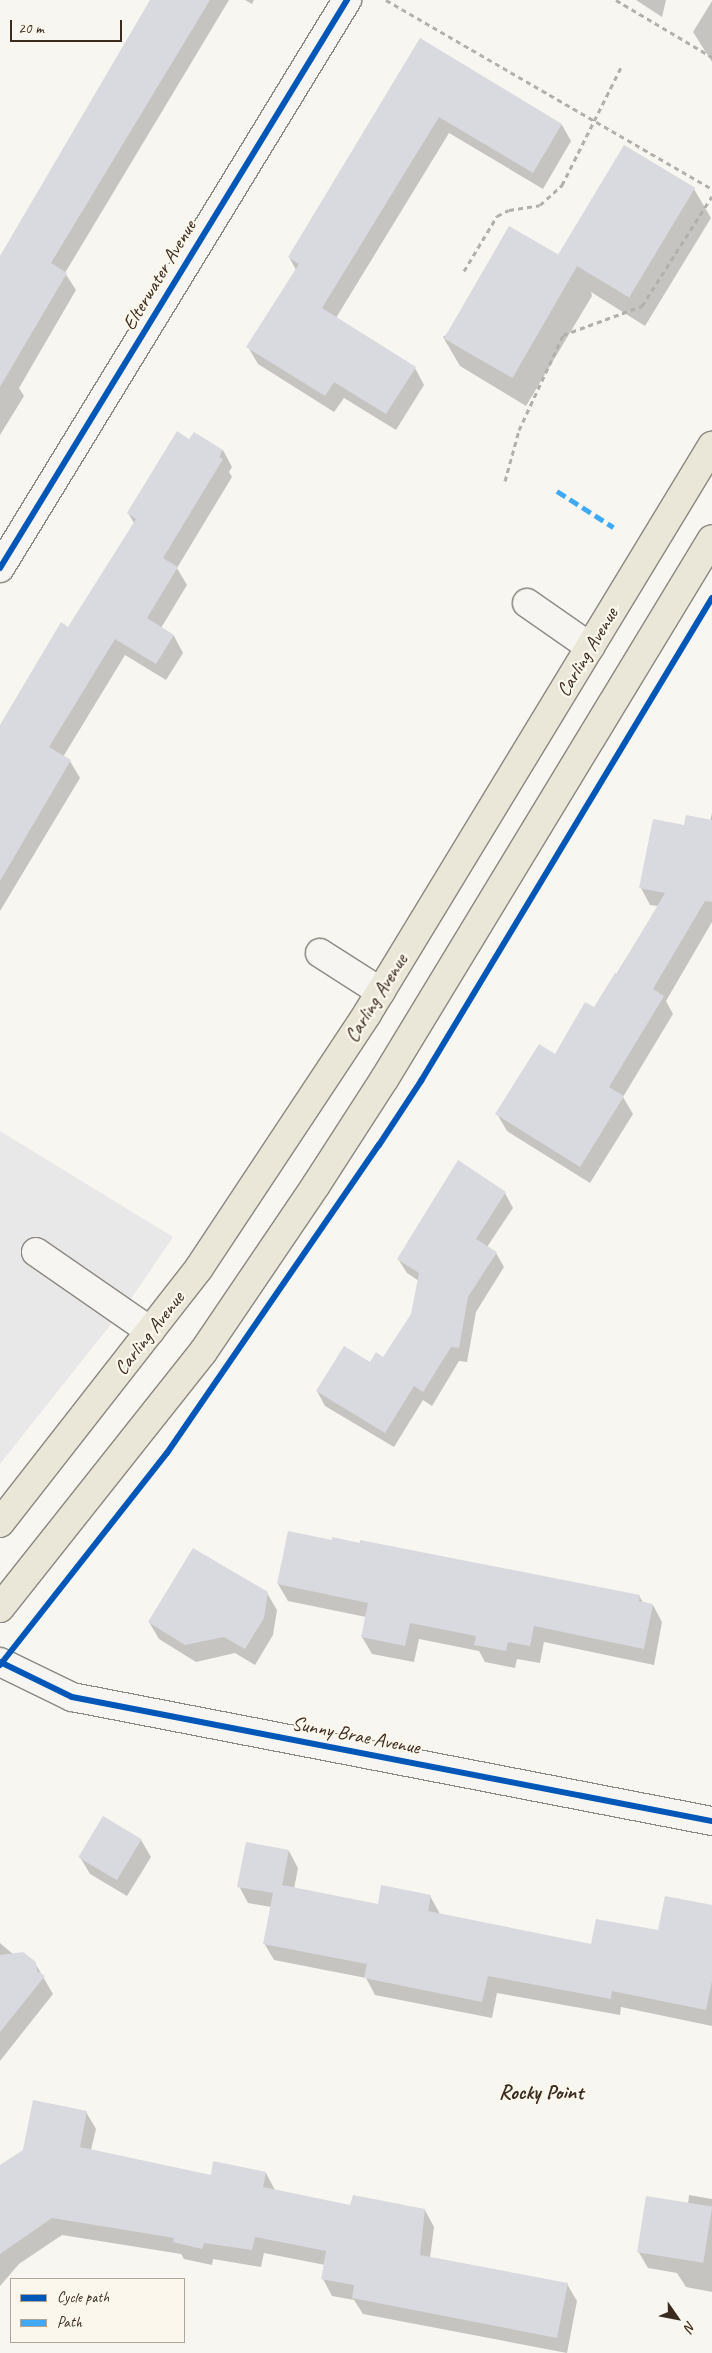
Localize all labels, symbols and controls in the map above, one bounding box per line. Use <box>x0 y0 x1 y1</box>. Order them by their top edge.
scale bar <box>12 10 125 42</box>
text: 20 m <box>18 19 44 38</box>
street label: Elterwater Avenue <box>117 216 201 334</box>
street label: Carling Avenue <box>551 603 623 701</box>
street label: Carling Avenue <box>339 949 413 1047</box>
street label: Carling Avenue <box>109 1286 189 1380</box>
street label: Sunny Brae Avenue <box>290 1711 422 1759</box>
district label: Rocky Point <box>499 2079 583 2105</box>
legend <box>10 2278 185 2343</box>
text: Cycle path <box>57 2288 109 2307</box>
north arrow <box>652 2293 702 2343</box>
text: Path <box>57 2313 82 2332</box>
text: N <box>681 2318 699 2335</box>

